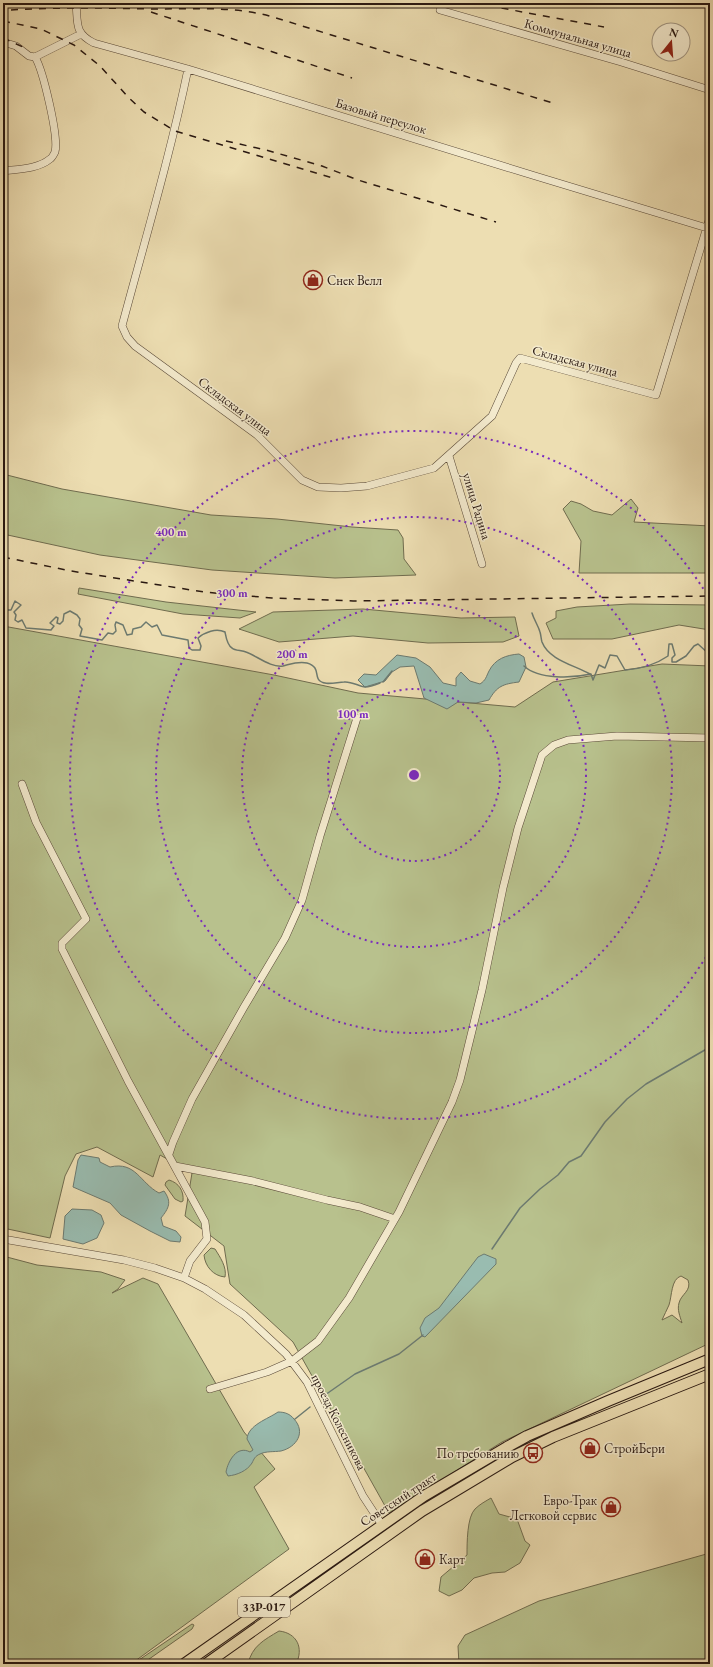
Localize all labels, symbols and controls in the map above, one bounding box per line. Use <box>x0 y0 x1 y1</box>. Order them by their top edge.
street label: Коммунальная улица <box>523 15 634 62</box>
north arrow <box>651 22 691 62</box>
text: N <box>668 24 680 40</box>
street label: Базовый переулок <box>333 94 430 138</box>
shop icon: Снек Велл <box>302 269 324 291</box>
place label: Снек Велл <box>327 272 382 289</box>
street label: Складская улица <box>530 341 620 381</box>
street label: Складская улица <box>195 373 276 440</box>
street label: улица Радина <box>459 470 496 542</box>
text: 400 m <box>155 524 187 540</box>
text: 300 m <box>216 585 248 601</box>
text: 200 m <box>276 646 308 662</box>
text: 100 m <box>337 706 369 722</box>
centre of rings <box>407 768 421 782</box>
street label: проезд Колесникова <box>307 1371 371 1474</box>
shop icon: СтройБери <box>579 1437 601 1459</box>
place label: СтройБери <box>604 1440 665 1457</box>
bus stop icon: По требованию <box>522 1442 544 1464</box>
place label: По требованию <box>437 1445 519 1462</box>
street label: Советский тракт <box>357 1468 440 1530</box>
place label: Евро-Трак Легковой сервис <box>510 1492 598 1524</box>
shop icon: Евро-Трак Легковой сервис <box>600 1496 622 1518</box>
shop icon: Карт <box>414 1548 436 1570</box>
place label: Карт <box>439 1551 466 1568</box>
road number: 33Р-017 <box>238 1597 290 1617</box>

